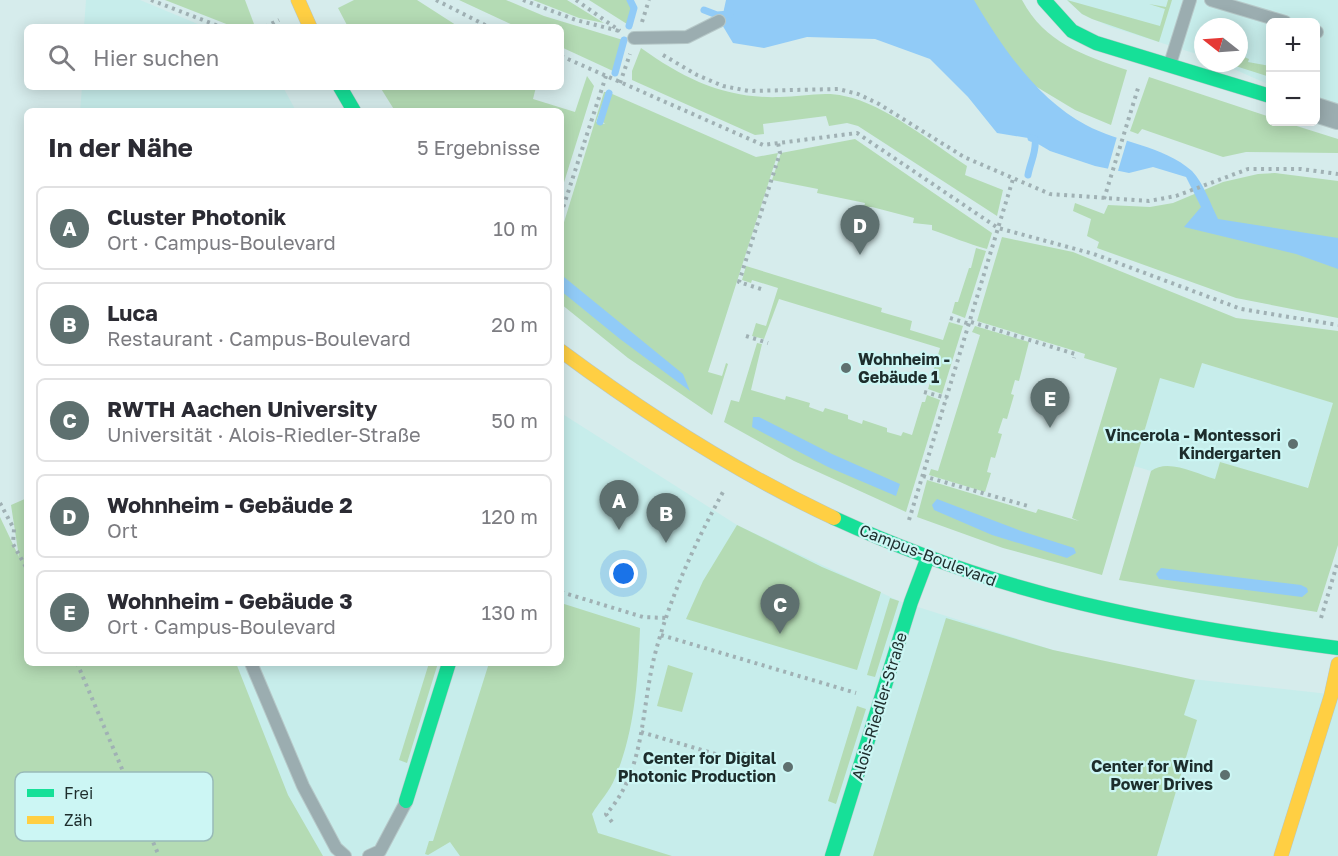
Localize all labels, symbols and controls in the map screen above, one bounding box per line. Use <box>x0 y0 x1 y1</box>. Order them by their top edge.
north arrow <box>1194 18 1248 72</box>
map controls <box>1266 18 1320 126</box>
button: + <box>1266 18 1320 72</box>
search box <box>24 24 564 90</box>
icon: search <box>45 41 78 74</box>
text: Hier suchen <box>93 44 219 71</box>
button: − <box>1266 72 1320 126</box>
text: In der Nähe <box>48 132 193 163</box>
text: 5 Ergebnisse <box>417 135 540 159</box>
text: Cluster Photonik <box>107 203 286 230</box>
pin: D <box>840 206 880 255</box>
text: A <box>62 216 77 240</box>
text: 10 m <box>493 216 538 240</box>
text: Ort · Campus-Boulevard <box>107 230 336 254</box>
text: Luca <box>107 299 158 326</box>
text: B <box>62 312 77 336</box>
text: 20 m <box>491 312 538 336</box>
text: Restaurant · Campus-Boulevard <box>107 326 411 350</box>
place label: Wohnheim - Gebäude 1 <box>858 349 950 387</box>
marker: Wohnheim - Gebäude 1 <box>839 361 853 375</box>
pin: E <box>1030 378 1070 428</box>
text: RWTH Aachen University <box>107 395 377 422</box>
text: C <box>62 408 77 432</box>
text: 50 m <box>491 408 538 432</box>
text: Universität · Alois-Riedler-Straße <box>107 422 421 446</box>
place label: Vincerola - Montessori Kindergarten <box>1105 425 1281 463</box>
marker: Vincerola - Montessori Kindergarten <box>1286 437 1300 451</box>
pin: A <box>600 480 638 530</box>
text: Wohnheim - Gebäude 2 <box>107 491 353 518</box>
pin: B <box>646 494 686 543</box>
text: D <box>62 504 77 528</box>
text: 120 m <box>482 504 538 528</box>
text: Ort <box>107 518 138 542</box>
street label: Campus-Boulevard <box>856 520 1000 590</box>
your location <box>609 559 638 588</box>
pin: C <box>760 584 800 634</box>
text: Wohnheim - Gebäude 3 <box>107 587 353 614</box>
text: E <box>63 600 76 624</box>
text: 130 m <box>482 600 538 624</box>
text: Ort · Campus-Boulevard <box>107 614 336 638</box>
street label: Alois-Riedler-Straße <box>847 630 911 782</box>
place label: Center for Digital Photonic Production <box>618 748 777 786</box>
place label: Center for Wind Power Drives <box>1091 756 1213 794</box>
marker: Center for Digital Photonic Production <box>781 760 795 774</box>
marker: Center for Wind Power Drives <box>1218 768 1232 782</box>
legend <box>15 772 213 841</box>
text: Frei <box>64 783 93 803</box>
text: Zäh <box>64 810 92 830</box>

